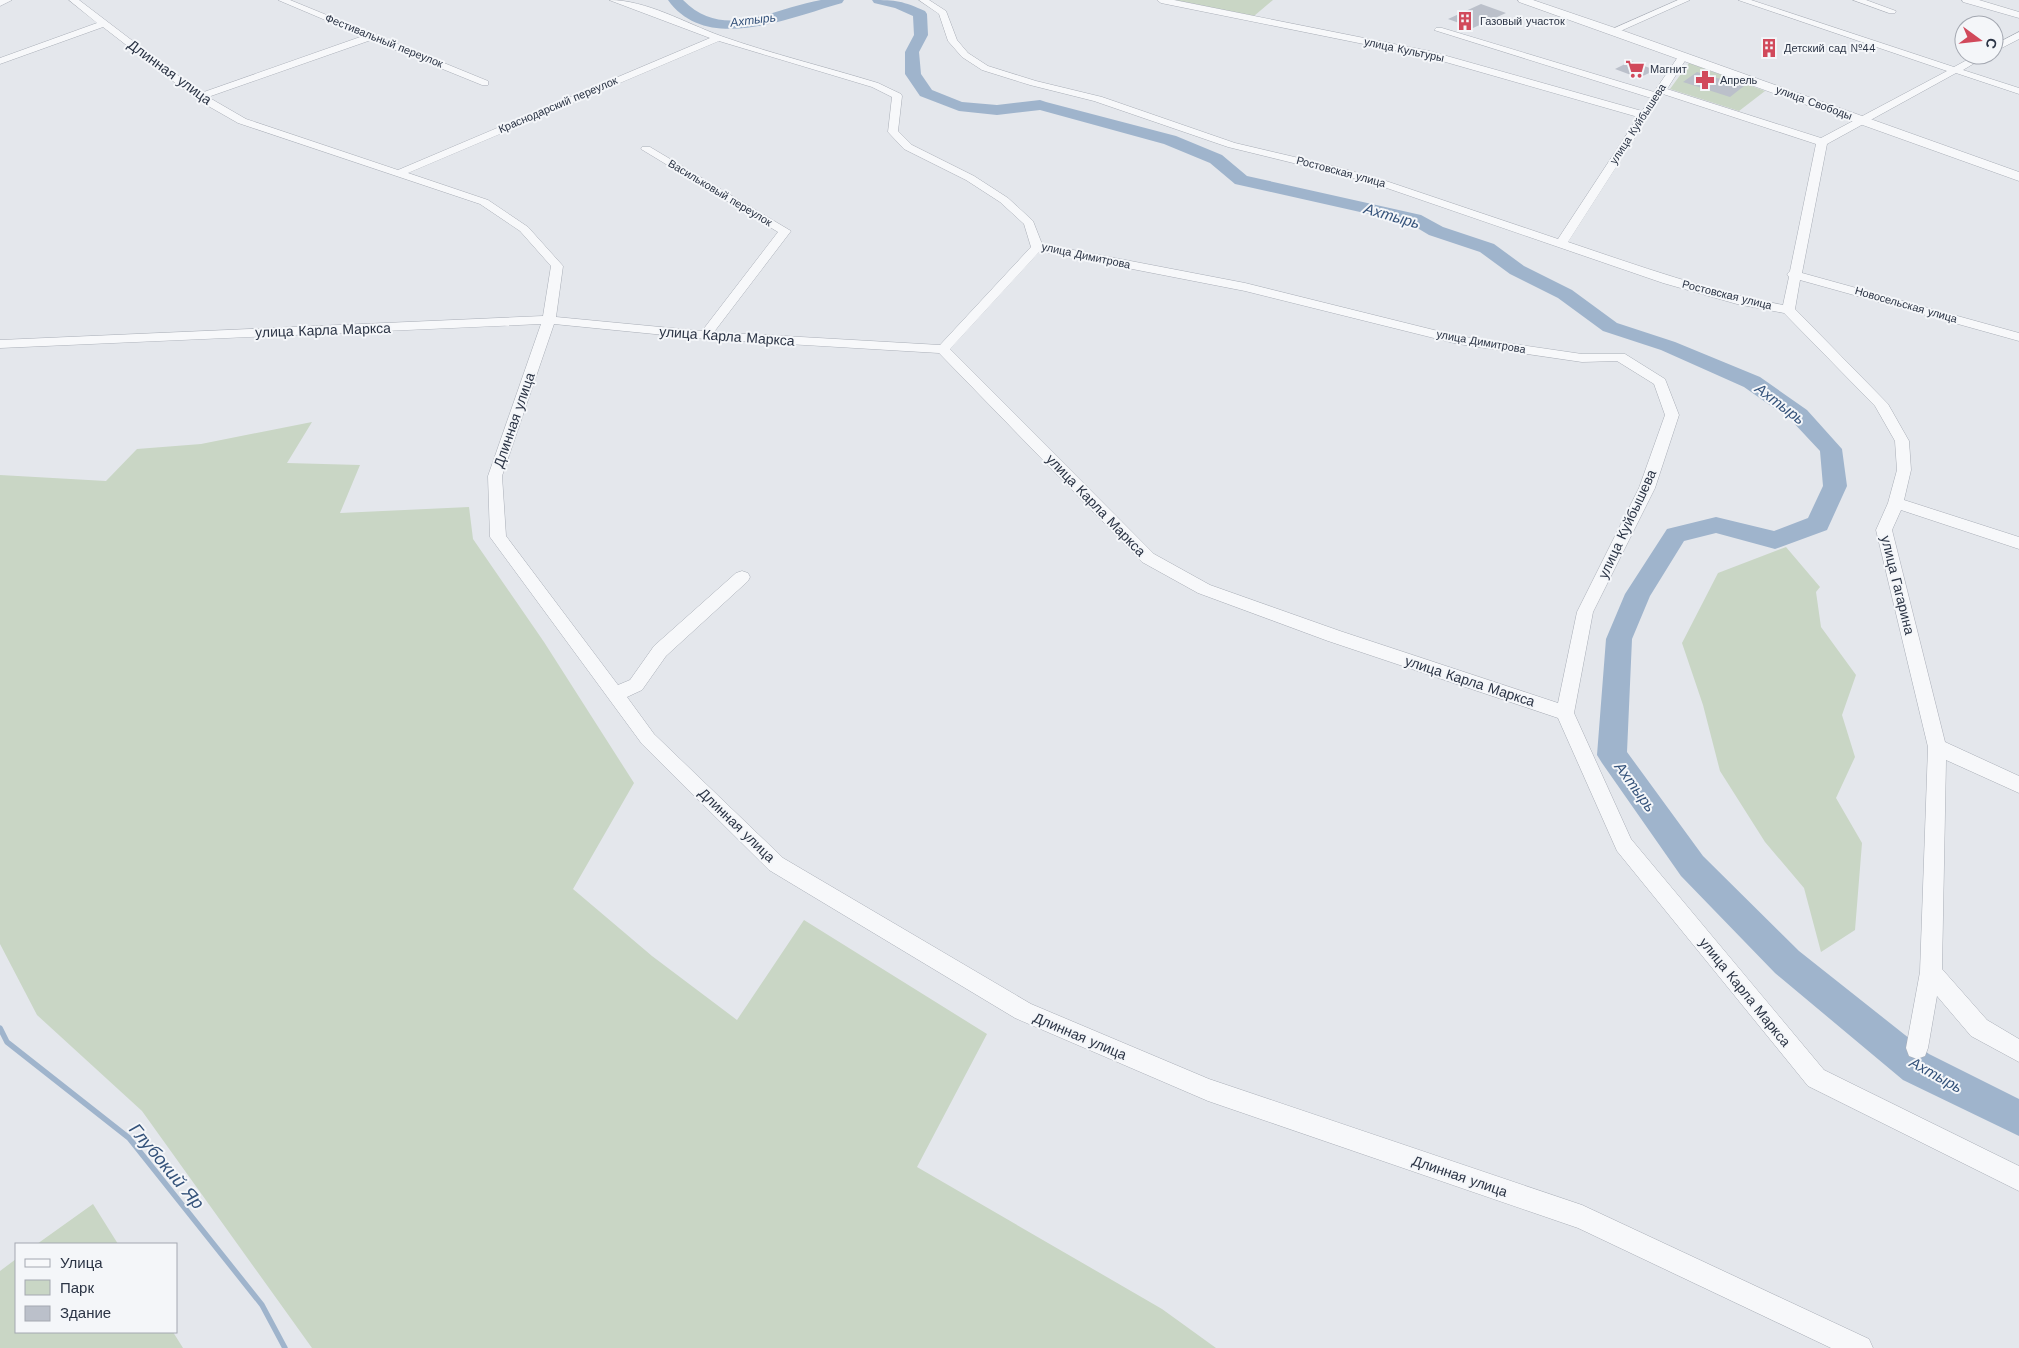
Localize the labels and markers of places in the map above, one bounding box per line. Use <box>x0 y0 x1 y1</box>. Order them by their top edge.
building icon: Газовый участок <box>1454 10 1476 32</box>
place label: Газовый участок <box>1480 15 1565 28</box>
building icon: Детский сад №44 <box>1758 37 1780 59</box>
place label: Детский сад №44 <box>1784 42 1876 55</box>
supermarket icon: Магнит <box>1624 58 1646 80</box>
place label: Магнит <box>1650 63 1687 76</box>
pharmacy icon: Апрель <box>1694 69 1716 91</box>
place label: Апрель <box>1720 74 1758 87</box>

